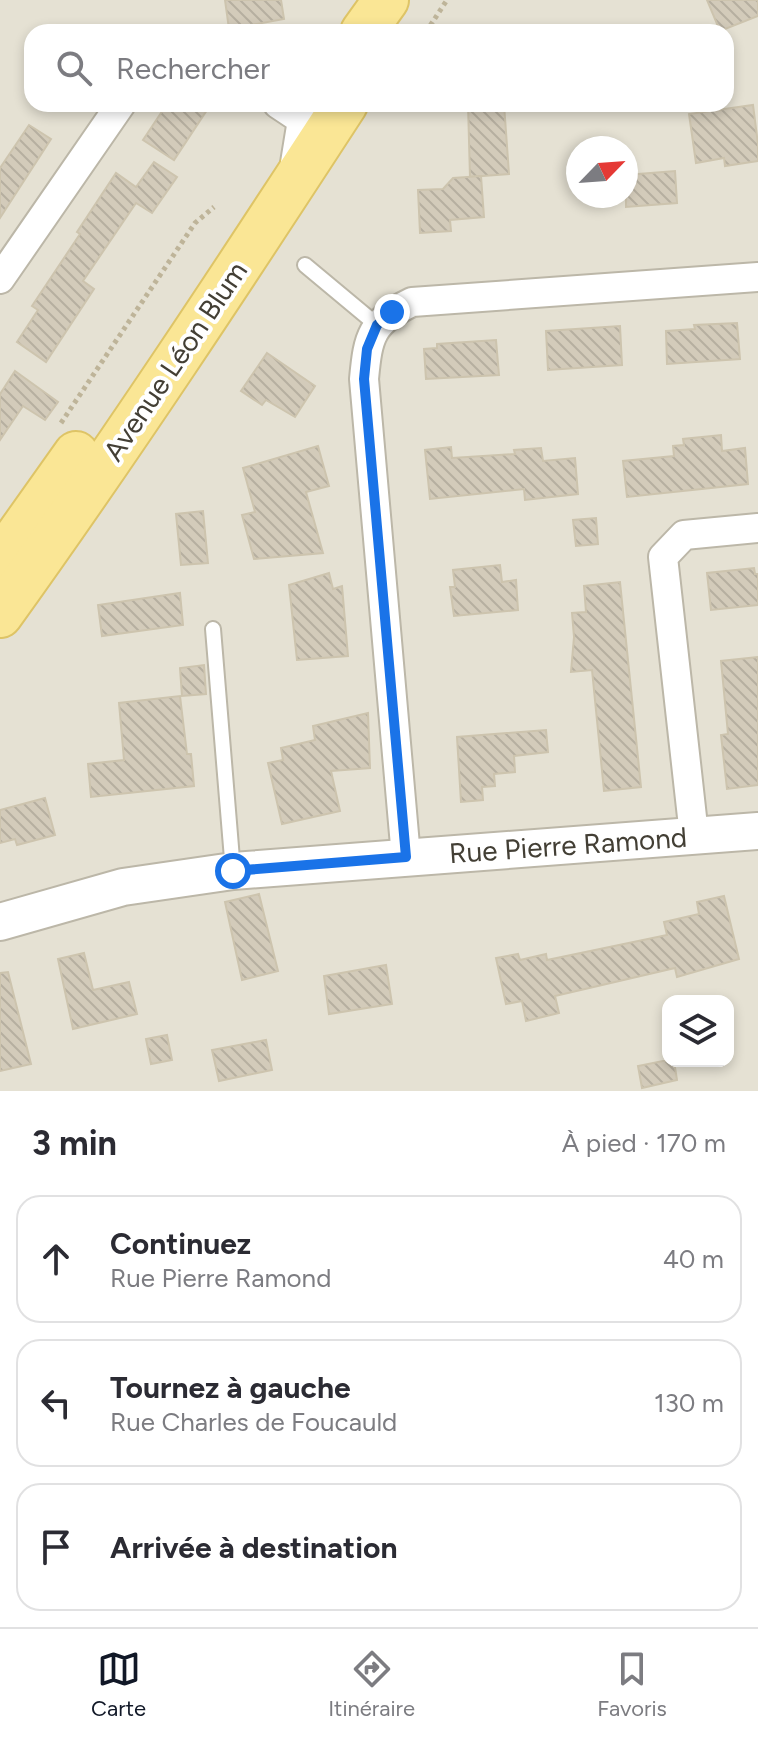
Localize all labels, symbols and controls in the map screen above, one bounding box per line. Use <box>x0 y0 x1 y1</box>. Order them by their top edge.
search box <box>24 24 734 112</box>
icon: search <box>52 46 96 90</box>
text: Rechercher <box>116 50 270 87</box>
north arrow <box>566 136 638 208</box>
street label: Avenue Léon Blum <box>96 255 254 467</box>
route end <box>374 294 410 330</box>
street label: Rue Pierre Ramond <box>448 820 688 870</box>
route start <box>215 853 251 889</box>
map controls <box>662 995 734 1067</box>
button: layers <box>662 995 734 1067</box>
text: 3 min <box>32 1123 117 1164</box>
text: À pied · 170 m <box>562 1127 726 1159</box>
text: Continuez <box>110 1225 251 1262</box>
icon: ahead <box>34 1237 78 1281</box>
text: 40 m <box>663 1243 724 1275</box>
text: Rue Pierre Ramond <box>110 1262 331 1294</box>
text: Tournez à gauche <box>110 1369 351 1406</box>
icon: left <box>34 1381 78 1425</box>
text: 130 m <box>654 1387 724 1419</box>
text: Rue Charles de Foucauld <box>110 1406 397 1438</box>
icon: arrive <box>34 1525 78 1569</box>
text: Arrivée à destination <box>110 1529 397 1566</box>
tab: Carte <box>91 1647 146 1722</box>
tab: Itinéraire <box>328 1647 415 1722</box>
tab: Favoris <box>597 1647 667 1722</box>

